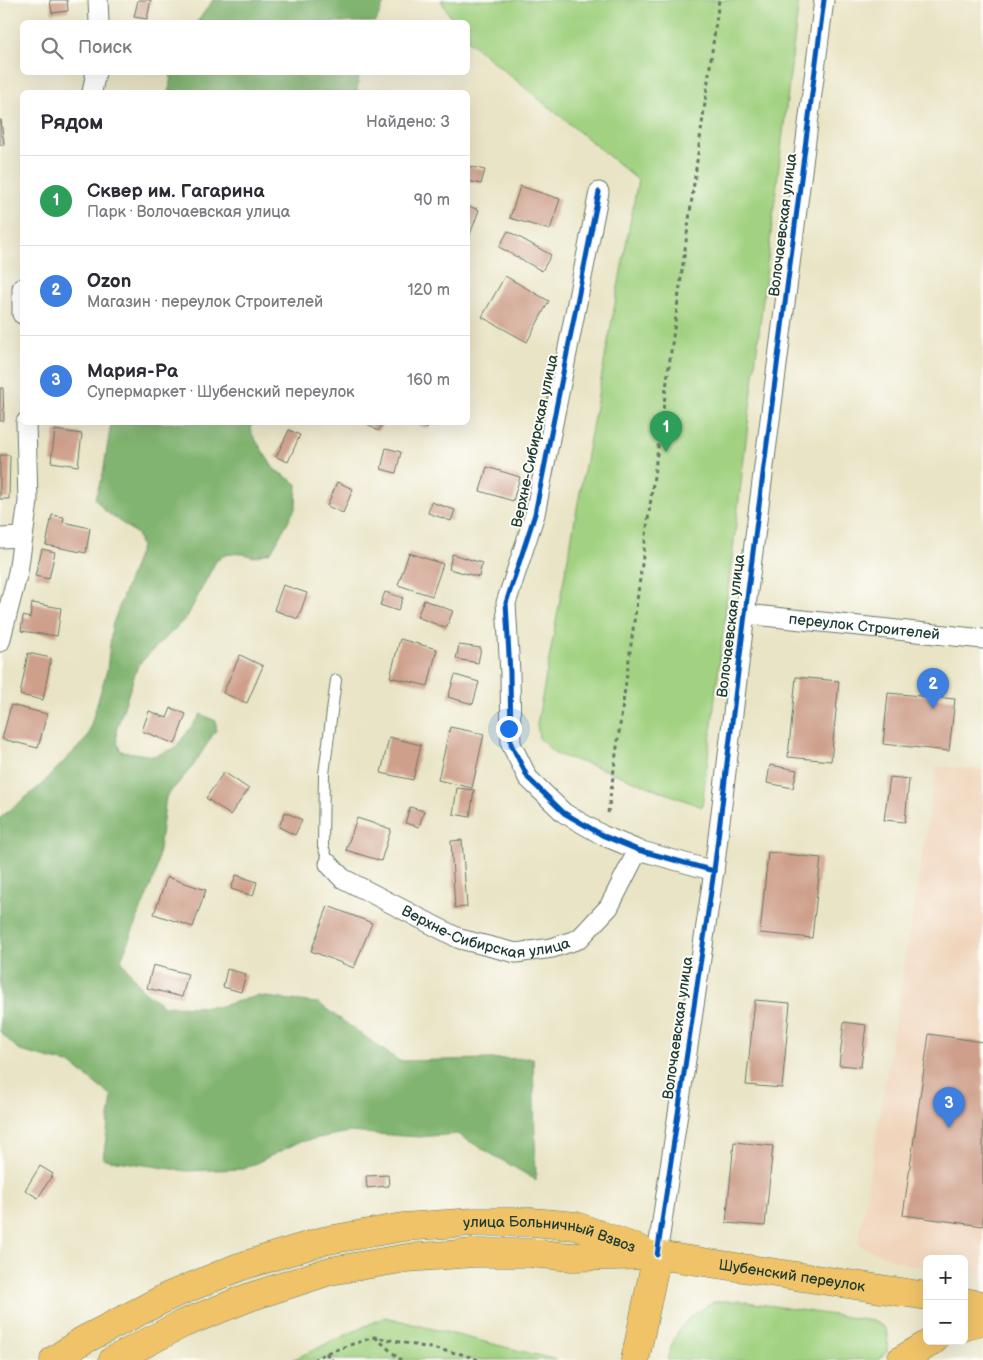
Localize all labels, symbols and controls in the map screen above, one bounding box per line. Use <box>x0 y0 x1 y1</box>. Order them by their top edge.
search box <box>20 20 470 75</box>
icon: search <box>38 34 66 62</box>
text: Поиск <box>78 36 132 59</box>
text: Рядом <box>40 110 103 135</box>
text: Найдено: 3 <box>366 113 450 132</box>
street label: Волочаевская улица <box>765 152 801 298</box>
text: Сквер им. Гагарина <box>87 180 264 203</box>
text: 1 <box>53 191 59 210</box>
text: 90 m <box>414 191 450 210</box>
text: Парк · Волочаевская улица <box>87 203 290 222</box>
text: Ozon <box>87 270 131 293</box>
text: 2 <box>51 281 61 300</box>
text: 120 m <box>407 281 450 300</box>
text: Магазин · переулок Строителей <box>87 293 323 312</box>
street label: Верхне-Сибирская улица <box>507 352 563 529</box>
text: Мария-Ра <box>87 360 178 383</box>
text: 3 <box>51 371 61 390</box>
text: 160 m <box>407 371 450 390</box>
text: Супермаркет · Шубенский переулок <box>87 383 355 402</box>
pin: 1 <box>650 411 682 452</box>
street label: Волочаевская улица <box>713 553 749 699</box>
street label: переулок Строителей <box>788 609 941 644</box>
pin: 2 <box>917 668 949 709</box>
your location <box>496 716 522 742</box>
street label: Верхне-Сибирская улица <box>398 901 573 962</box>
street label: Волочаевская улица <box>659 955 697 1101</box>
pin: 3 <box>933 1087 965 1128</box>
street label: улица Больничный Взвоз <box>463 1213 638 1257</box>
street label: Шубенский переулок <box>717 1255 866 1296</box>
map controls <box>923 1255 968 1345</box>
button: + <box>923 1255 968 1300</box>
button: − <box>923 1300 968 1345</box>

